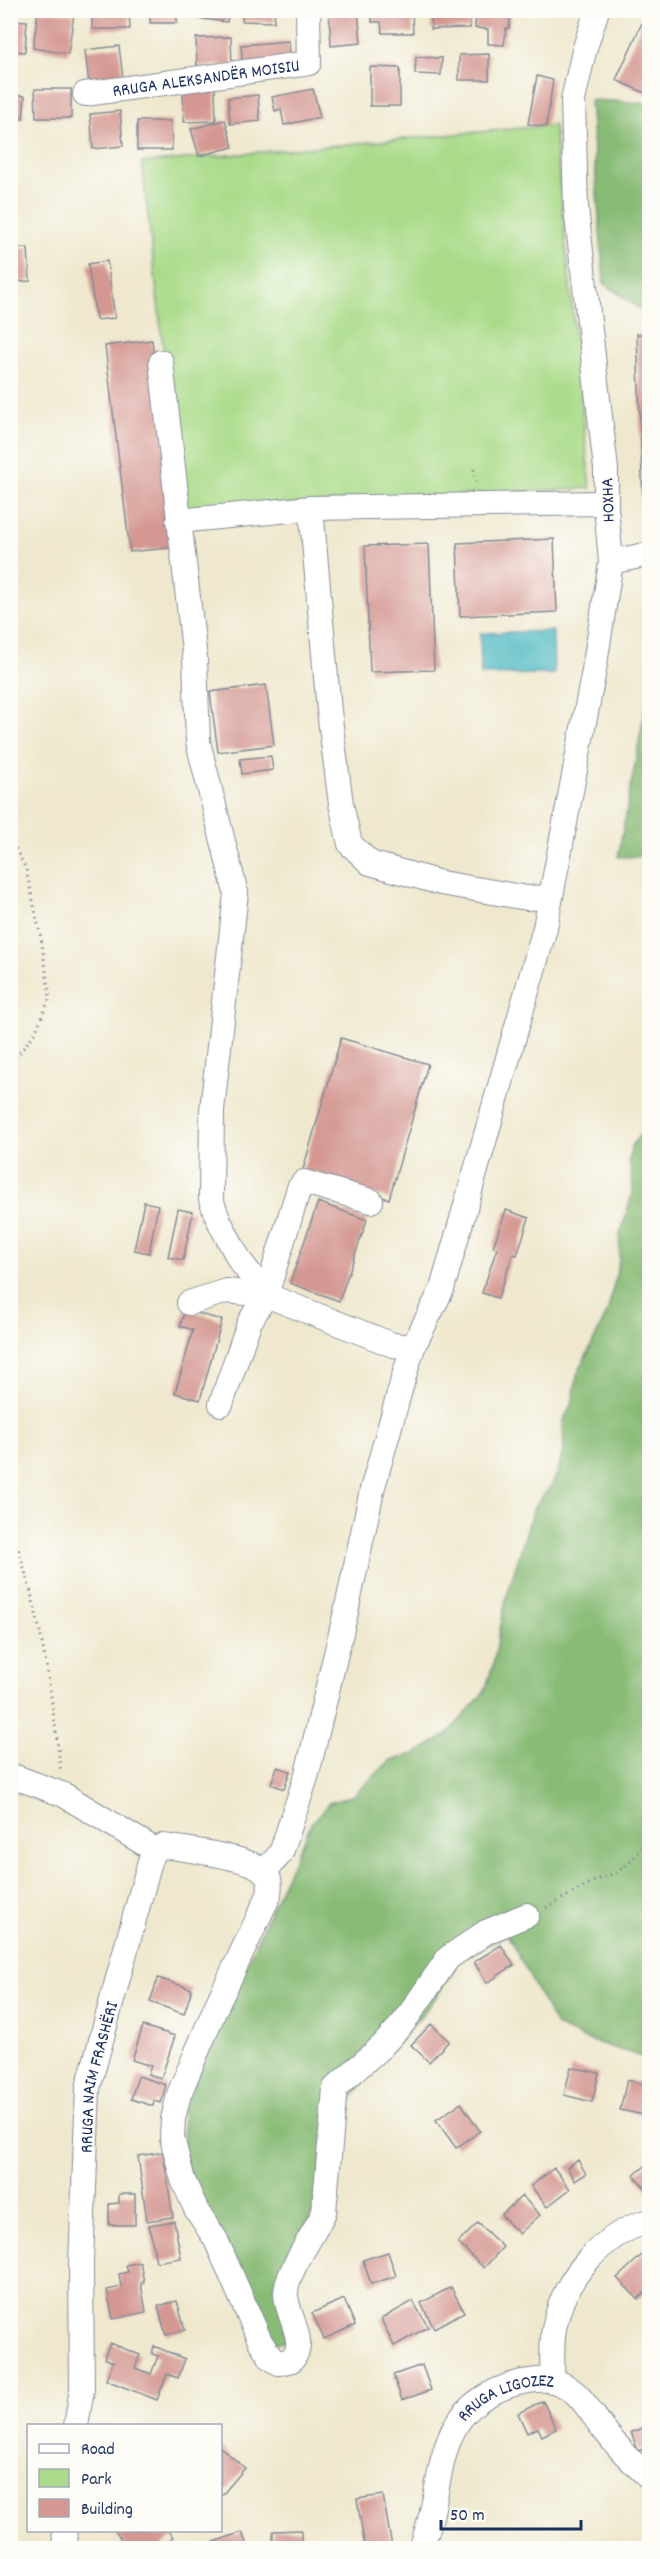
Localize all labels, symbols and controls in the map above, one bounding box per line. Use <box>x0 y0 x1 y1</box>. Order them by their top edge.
street label: RRUGA ALEKSANDËR MOISIU <box>111 54 301 105</box>
street label: HOXHA <box>596 477 623 523</box>
street label: RRUGA NAIM FRASHËRI <box>75 1998 126 2154</box>
street label: RRUGA LIGOZEZ <box>453 2370 556 2428</box>
legend <box>27 2424 222 2532</box>
text: Road <box>81 2438 115 2463</box>
text: Park <box>81 2468 112 2493</box>
scale bar <box>441 2493 580 2531</box>
text: Building <box>81 2498 133 2523</box>
text: 50 m <box>450 2504 485 2529</box>

